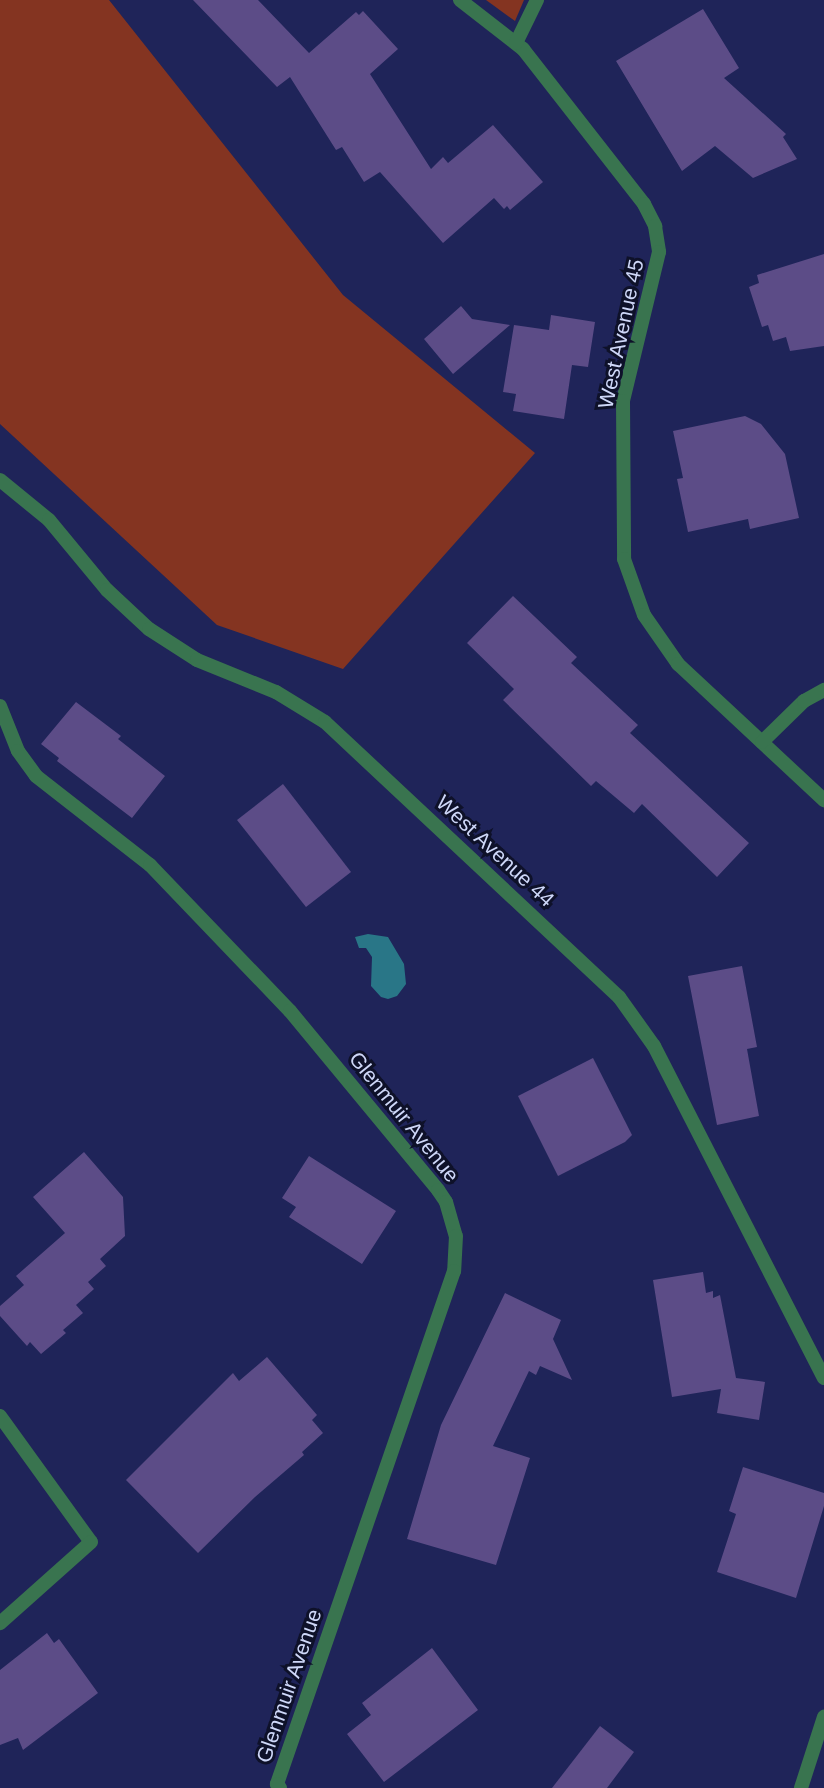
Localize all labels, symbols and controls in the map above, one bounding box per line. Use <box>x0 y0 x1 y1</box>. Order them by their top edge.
street label: West Avenue 45 <box>593 256 649 412</box>
street label: West Avenue 44 <box>430 790 560 912</box>
street label: Glenmuir Avenue <box>343 1046 465 1188</box>
street label: Glenmuir Avenue <box>251 1605 327 1767</box>

